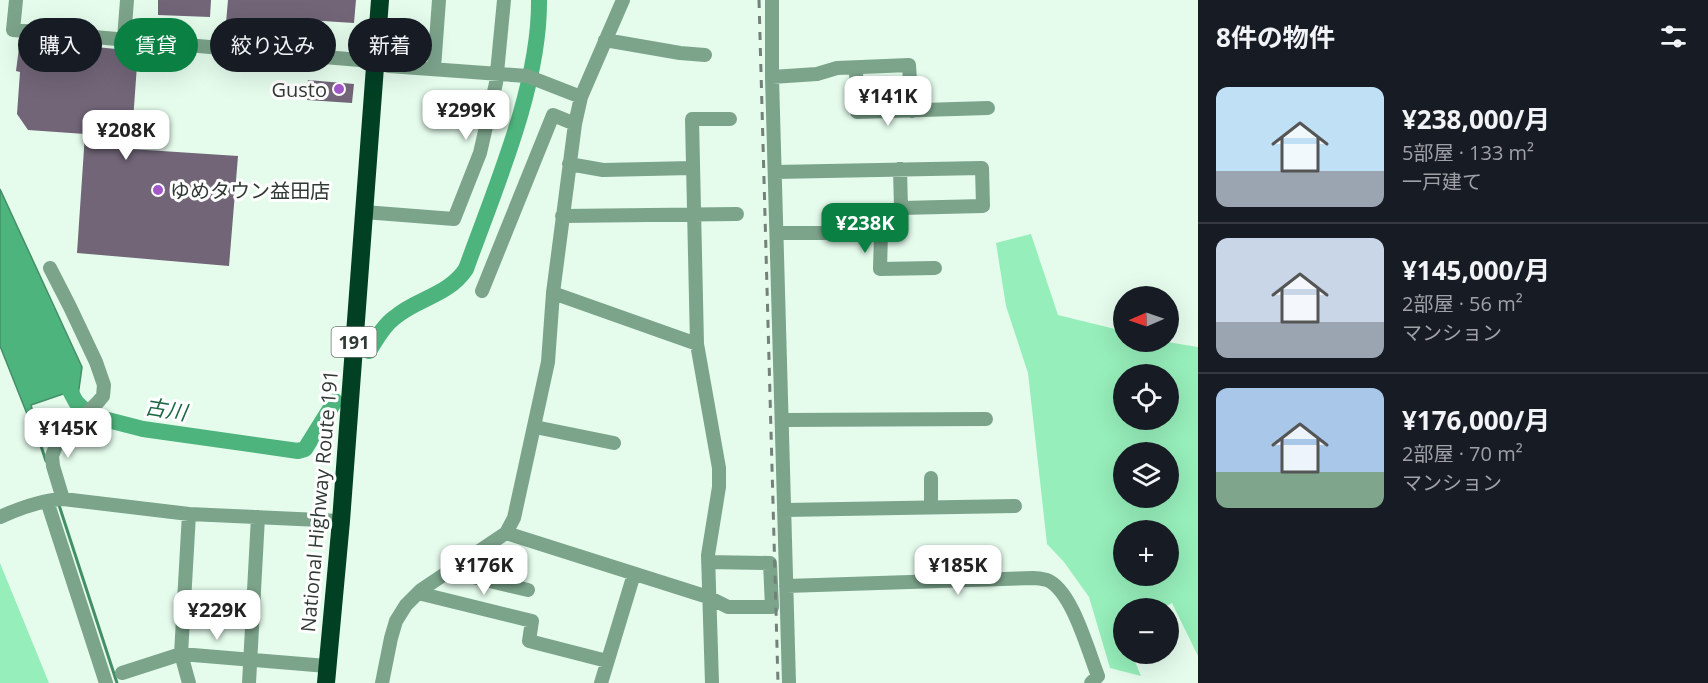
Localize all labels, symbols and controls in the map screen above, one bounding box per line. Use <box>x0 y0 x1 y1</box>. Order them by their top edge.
chip: 購入 <box>18 18 102 72</box>
chip: 賃貸 <box>114 18 198 72</box>
chip: 絞り込み <box>210 18 336 72</box>
chip: 新着 <box>348 18 432 72</box>
text: 8件の物件 <box>1216 19 1335 55</box>
icon: filters <box>1657 20 1690 53</box>
place label: Gusto <box>272 76 327 103</box>
pin: ¥141K <box>846 76 930 127</box>
marker: Gusto <box>332 82 346 96</box>
text: ¥141K <box>858 82 918 109</box>
pin: ¥299K <box>424 90 508 141</box>
text: ¥299K <box>436 96 496 123</box>
text: ¥238,000/月 <box>1402 101 1550 137</box>
pin: ¥208K <box>84 110 168 161</box>
icon: home <box>1264 111 1336 183</box>
text: ¥208K <box>96 116 156 143</box>
text: 5部屋 · 133 m² <box>1402 139 1534 166</box>
text: 一戸建て <box>1402 168 1482 195</box>
place label: ゆめタウン益田店 <box>170 177 330 204</box>
marker: ゆめタウン益田店 <box>151 183 165 197</box>
pin: ¥238K <box>823 203 907 254</box>
text: ¥238K <box>835 209 895 236</box>
text: ¥145,000/月 <box>1402 252 1550 288</box>
icon: home <box>1264 262 1336 334</box>
north arrow <box>1113 286 1179 352</box>
map controls <box>1113 286 1179 664</box>
text: 2部屋 · 56 m² <box>1402 290 1523 317</box>
text: マンション <box>1402 319 1502 346</box>
road number: 191 <box>332 327 376 357</box>
button: locate <box>1113 364 1179 430</box>
street label: National Highway Route 191 <box>294 369 344 633</box>
water label: 古川 <box>143 392 191 426</box>
text: ¥176,000/月 <box>1402 402 1550 438</box>
pin: ¥145K <box>26 408 110 459</box>
icon: home <box>1264 412 1336 484</box>
text: ¥145K <box>38 414 98 441</box>
text: 2部屋 · 70 m² <box>1402 440 1523 467</box>
button: layers <box>1113 442 1179 508</box>
text: マンション <box>1402 469 1502 496</box>
button: + <box>1113 520 1179 586</box>
pin: ¥176K <box>442 545 526 596</box>
pin: ¥185K <box>916 545 1000 596</box>
text: ¥176K <box>454 551 514 578</box>
text: ¥185K <box>928 551 988 578</box>
pin: ¥229K <box>175 590 259 641</box>
text: ¥229K <box>187 596 247 623</box>
button: − <box>1113 598 1179 664</box>

